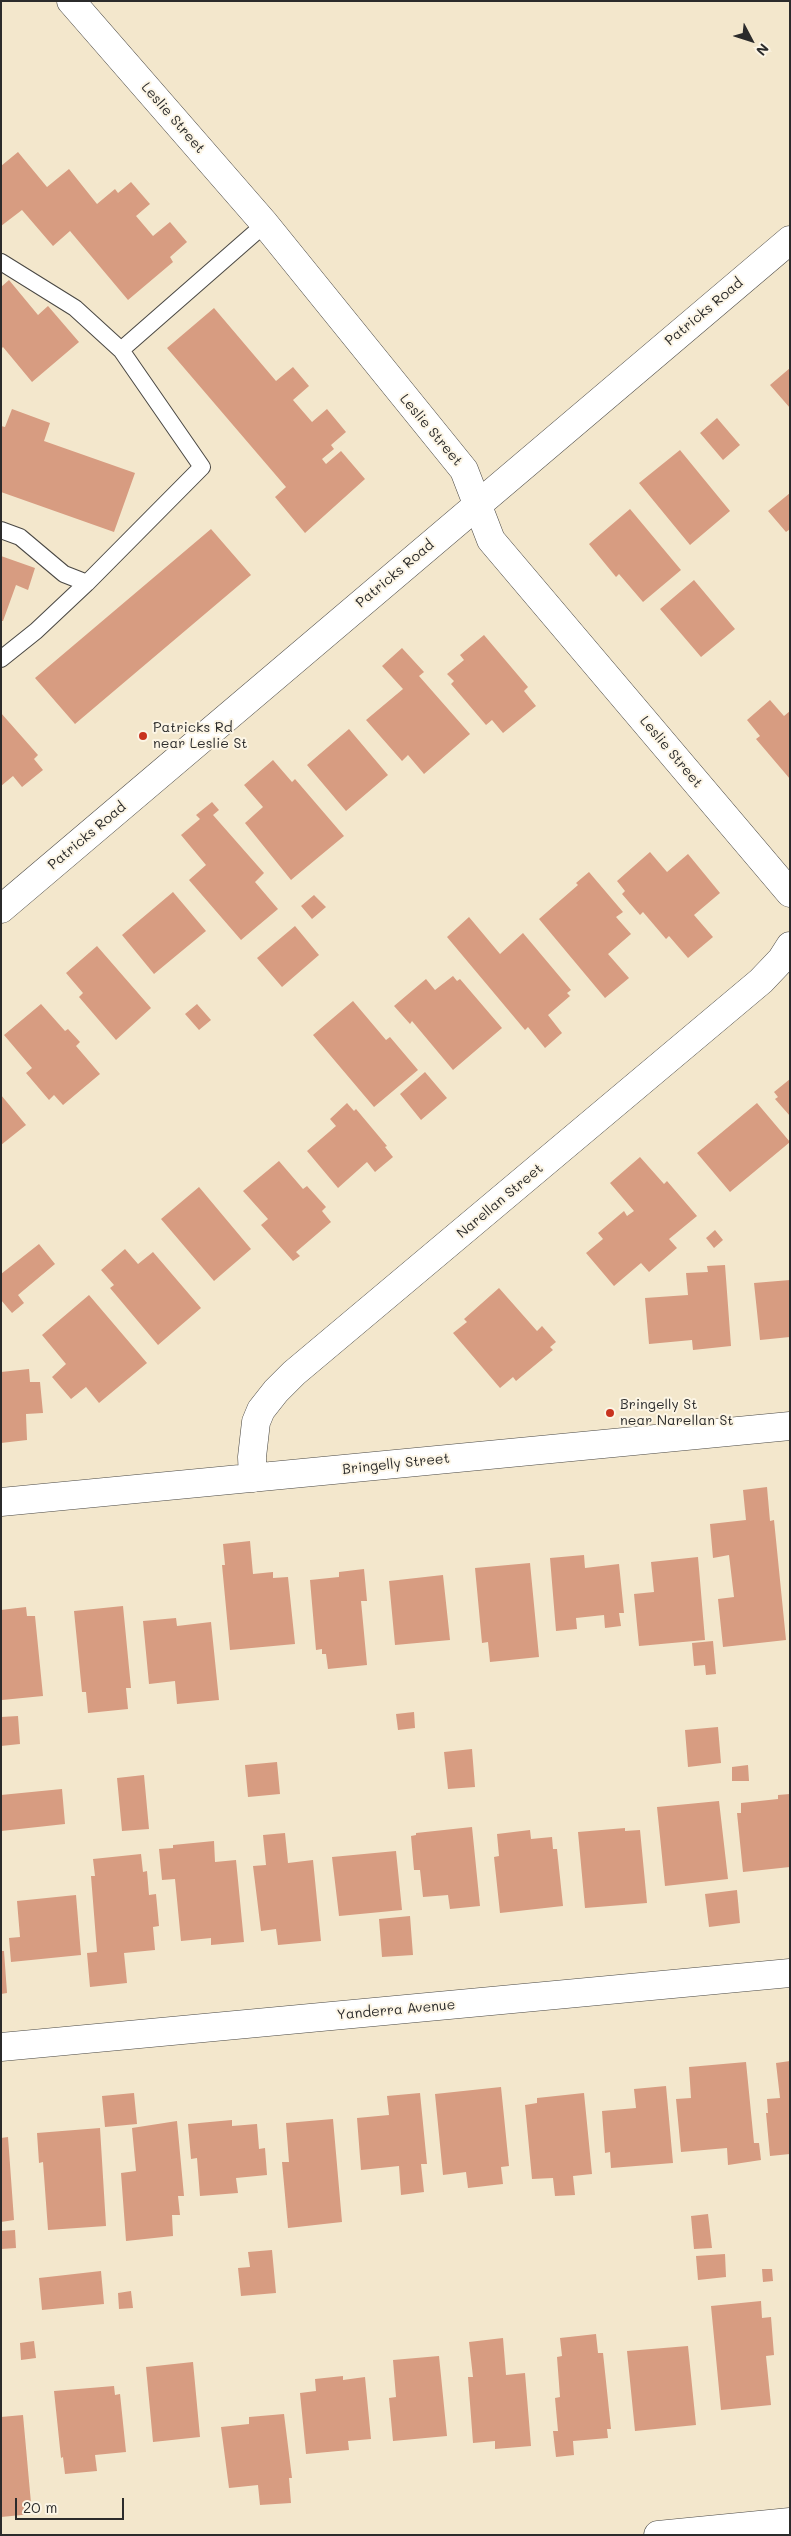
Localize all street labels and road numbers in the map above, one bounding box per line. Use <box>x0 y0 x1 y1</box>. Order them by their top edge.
street label: Leslie Street <box>138 79 208 157</box>
street label: Patricks Road <box>662 275 746 349</box>
street label: Leslie Street <box>396 391 466 469</box>
street label: Patricks Road <box>353 537 437 611</box>
street label: Leslie Street <box>636 713 706 791</box>
street label: Patricks Road <box>45 799 129 873</box>
street label: Narellan Street <box>454 1160 546 1242</box>
street label: Bringelly Street <box>341 1450 451 1478</box>
street label: Yanderra Avenue <box>336 1996 456 2024</box>

